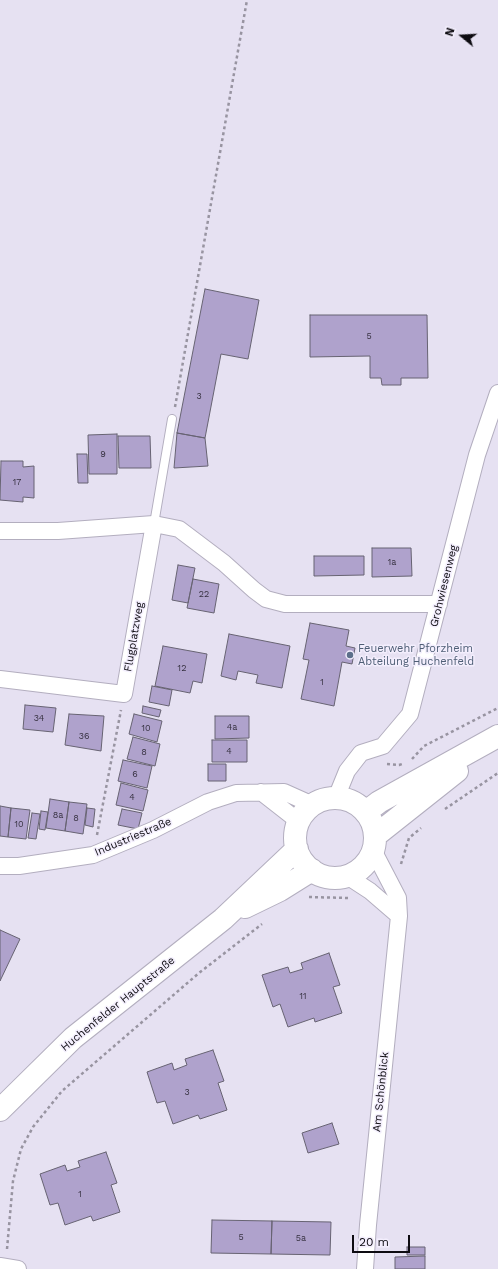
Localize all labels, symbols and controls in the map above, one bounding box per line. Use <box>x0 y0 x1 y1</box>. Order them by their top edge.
north arrow <box>442 16 482 56</box>
text: N <box>443 26 458 38</box>
house number: 5 <box>366 331 372 341</box>
house number: 3 <box>196 391 202 401</box>
house number: 9 <box>100 449 106 459</box>
house number: 17 <box>13 477 21 487</box>
street label: Grohwiesenweg <box>427 544 461 628</box>
house number: 1a <box>388 557 396 567</box>
house number: 22 <box>199 589 209 599</box>
street label: Flugplatzweg <box>121 601 147 673</box>
place label: Feuerwehr Pforzheim Abteilung Huchenfeld <box>358 642 474 668</box>
marker: Feuerwehr Pforzheim Abteilung Huchenfeld <box>345 650 355 660</box>
house number: 12 <box>178 663 186 673</box>
house number: 1 <box>320 677 324 687</box>
house number: 34 <box>34 713 44 723</box>
house number: 4a <box>227 722 237 732</box>
house number: 10 <box>141 723 151 733</box>
house number: 36 <box>79 731 89 741</box>
house number: 4 <box>226 746 232 756</box>
house number: 8 <box>141 747 147 757</box>
house number: 6 <box>132 769 138 779</box>
house number: 4 <box>129 792 135 802</box>
house number: 8a <box>53 810 63 820</box>
house number: 8 <box>73 813 79 823</box>
street label: Industriestraße <box>93 815 173 859</box>
house number: 10 <box>14 819 24 829</box>
street label: Huchenfelder Hauptstraße <box>58 954 178 1054</box>
house number: 11 <box>299 991 307 1001</box>
street label: Am Schönblick <box>370 1051 392 1133</box>
house number: 3 <box>184 1087 190 1097</box>
house number: 1 <box>78 1189 82 1199</box>
scale bar <box>354 1227 412 1253</box>
house number: 5 <box>238 1232 244 1242</box>
house number: 5a <box>296 1233 306 1243</box>
text: 20 m <box>359 1235 389 1249</box>

